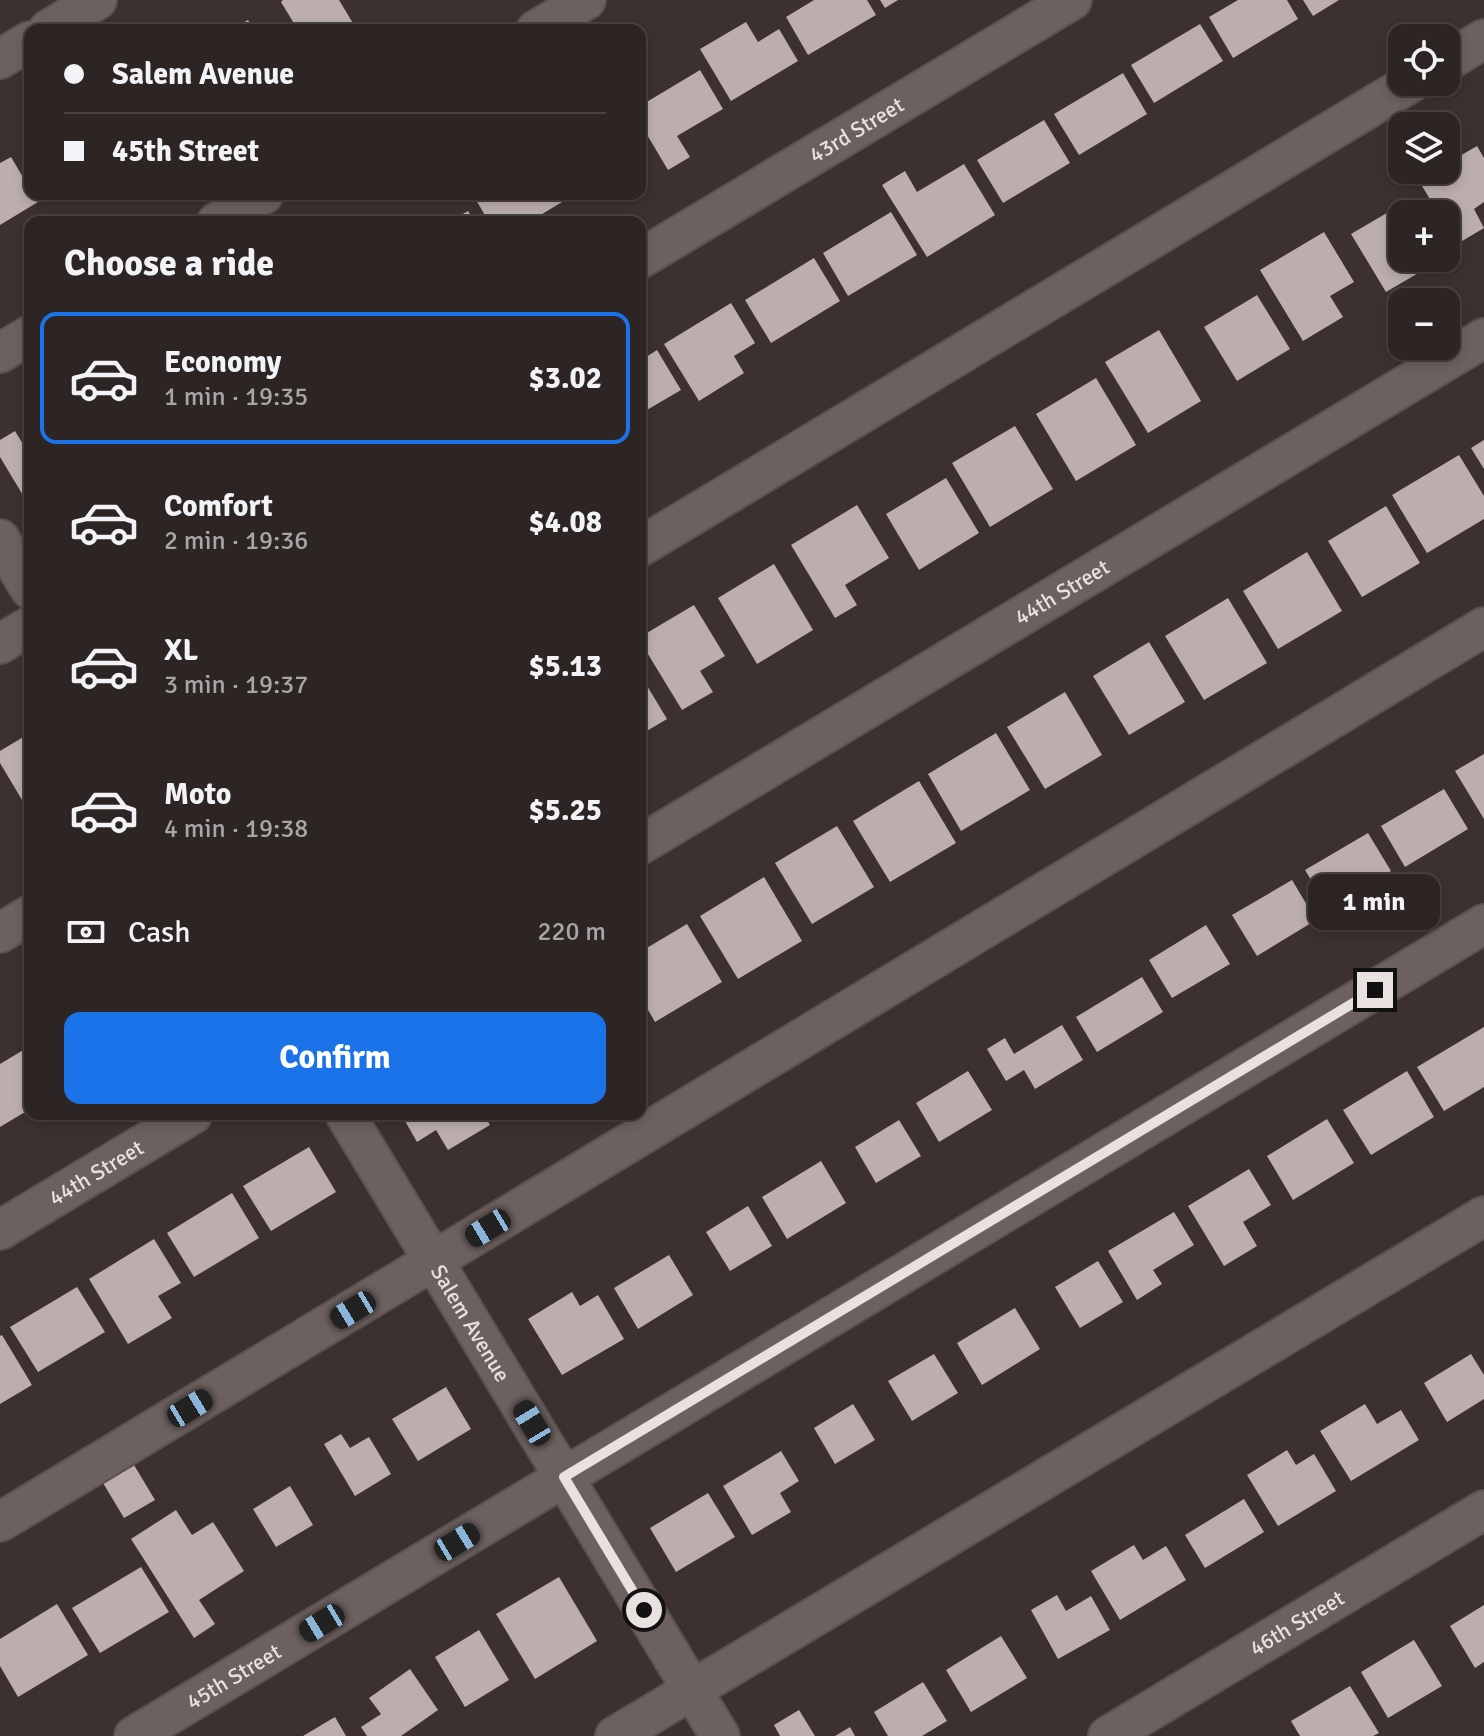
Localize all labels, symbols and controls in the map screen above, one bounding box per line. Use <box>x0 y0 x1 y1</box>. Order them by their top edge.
map controls <box>1388 24 1460 360</box>
button: locate <box>1388 24 1460 96</box>
text: Salem Avenue <box>112 56 294 93</box>
street label: 43rd Street <box>804 91 909 168</box>
button: layers <box>1388 112 1460 184</box>
text: 45th Street <box>112 133 259 170</box>
button: + <box>1388 200 1460 272</box>
text: Choose a ride <box>64 241 274 286</box>
button: − <box>1388 288 1460 360</box>
icon: car <box>68 342 140 414</box>
text: Economy <box>164 344 281 381</box>
text: $3.02 <box>529 360 602 397</box>
text: 1 min · 19:35 <box>164 381 308 413</box>
icon: car <box>68 486 140 558</box>
text: Comfort <box>164 488 273 525</box>
text: $4.08 <box>529 504 602 541</box>
text: 2 min · 19:36 <box>164 525 308 557</box>
street label: 44th Street <box>1010 553 1114 630</box>
icon: car <box>68 630 140 702</box>
text: XL <box>164 632 198 669</box>
text: $5.13 <box>529 648 602 685</box>
text: 3 min · 19:37 <box>164 669 308 701</box>
icon: car <box>68 774 140 846</box>
text: Moto <box>164 776 231 813</box>
text: $5.25 <box>529 792 602 829</box>
text: 4 min · 19:38 <box>164 813 308 845</box>
callout: 1 min <box>1309 874 1441 930</box>
text: 1 min <box>1343 886 1405 918</box>
icon: cash <box>64 910 108 954</box>
text: Cash <box>128 914 191 951</box>
text: 220 m <box>537 916 606 948</box>
route end <box>1357 972 1393 1008</box>
button: Confirm <box>64 1012 606 1104</box>
street label: 44th Street <box>44 1133 148 1211</box>
car <box>461 1205 515 1251</box>
street label: Salem Avenue <box>425 1260 517 1386</box>
car <box>326 1287 380 1333</box>
car <box>163 1385 217 1431</box>
car <box>509 1396 555 1450</box>
car <box>430 1519 484 1565</box>
street label: 46th Street <box>1244 1584 1349 1661</box>
route start <box>626 1592 662 1628</box>
car <box>295 1600 349 1646</box>
street label: 45th Street <box>181 1637 286 1715</box>

